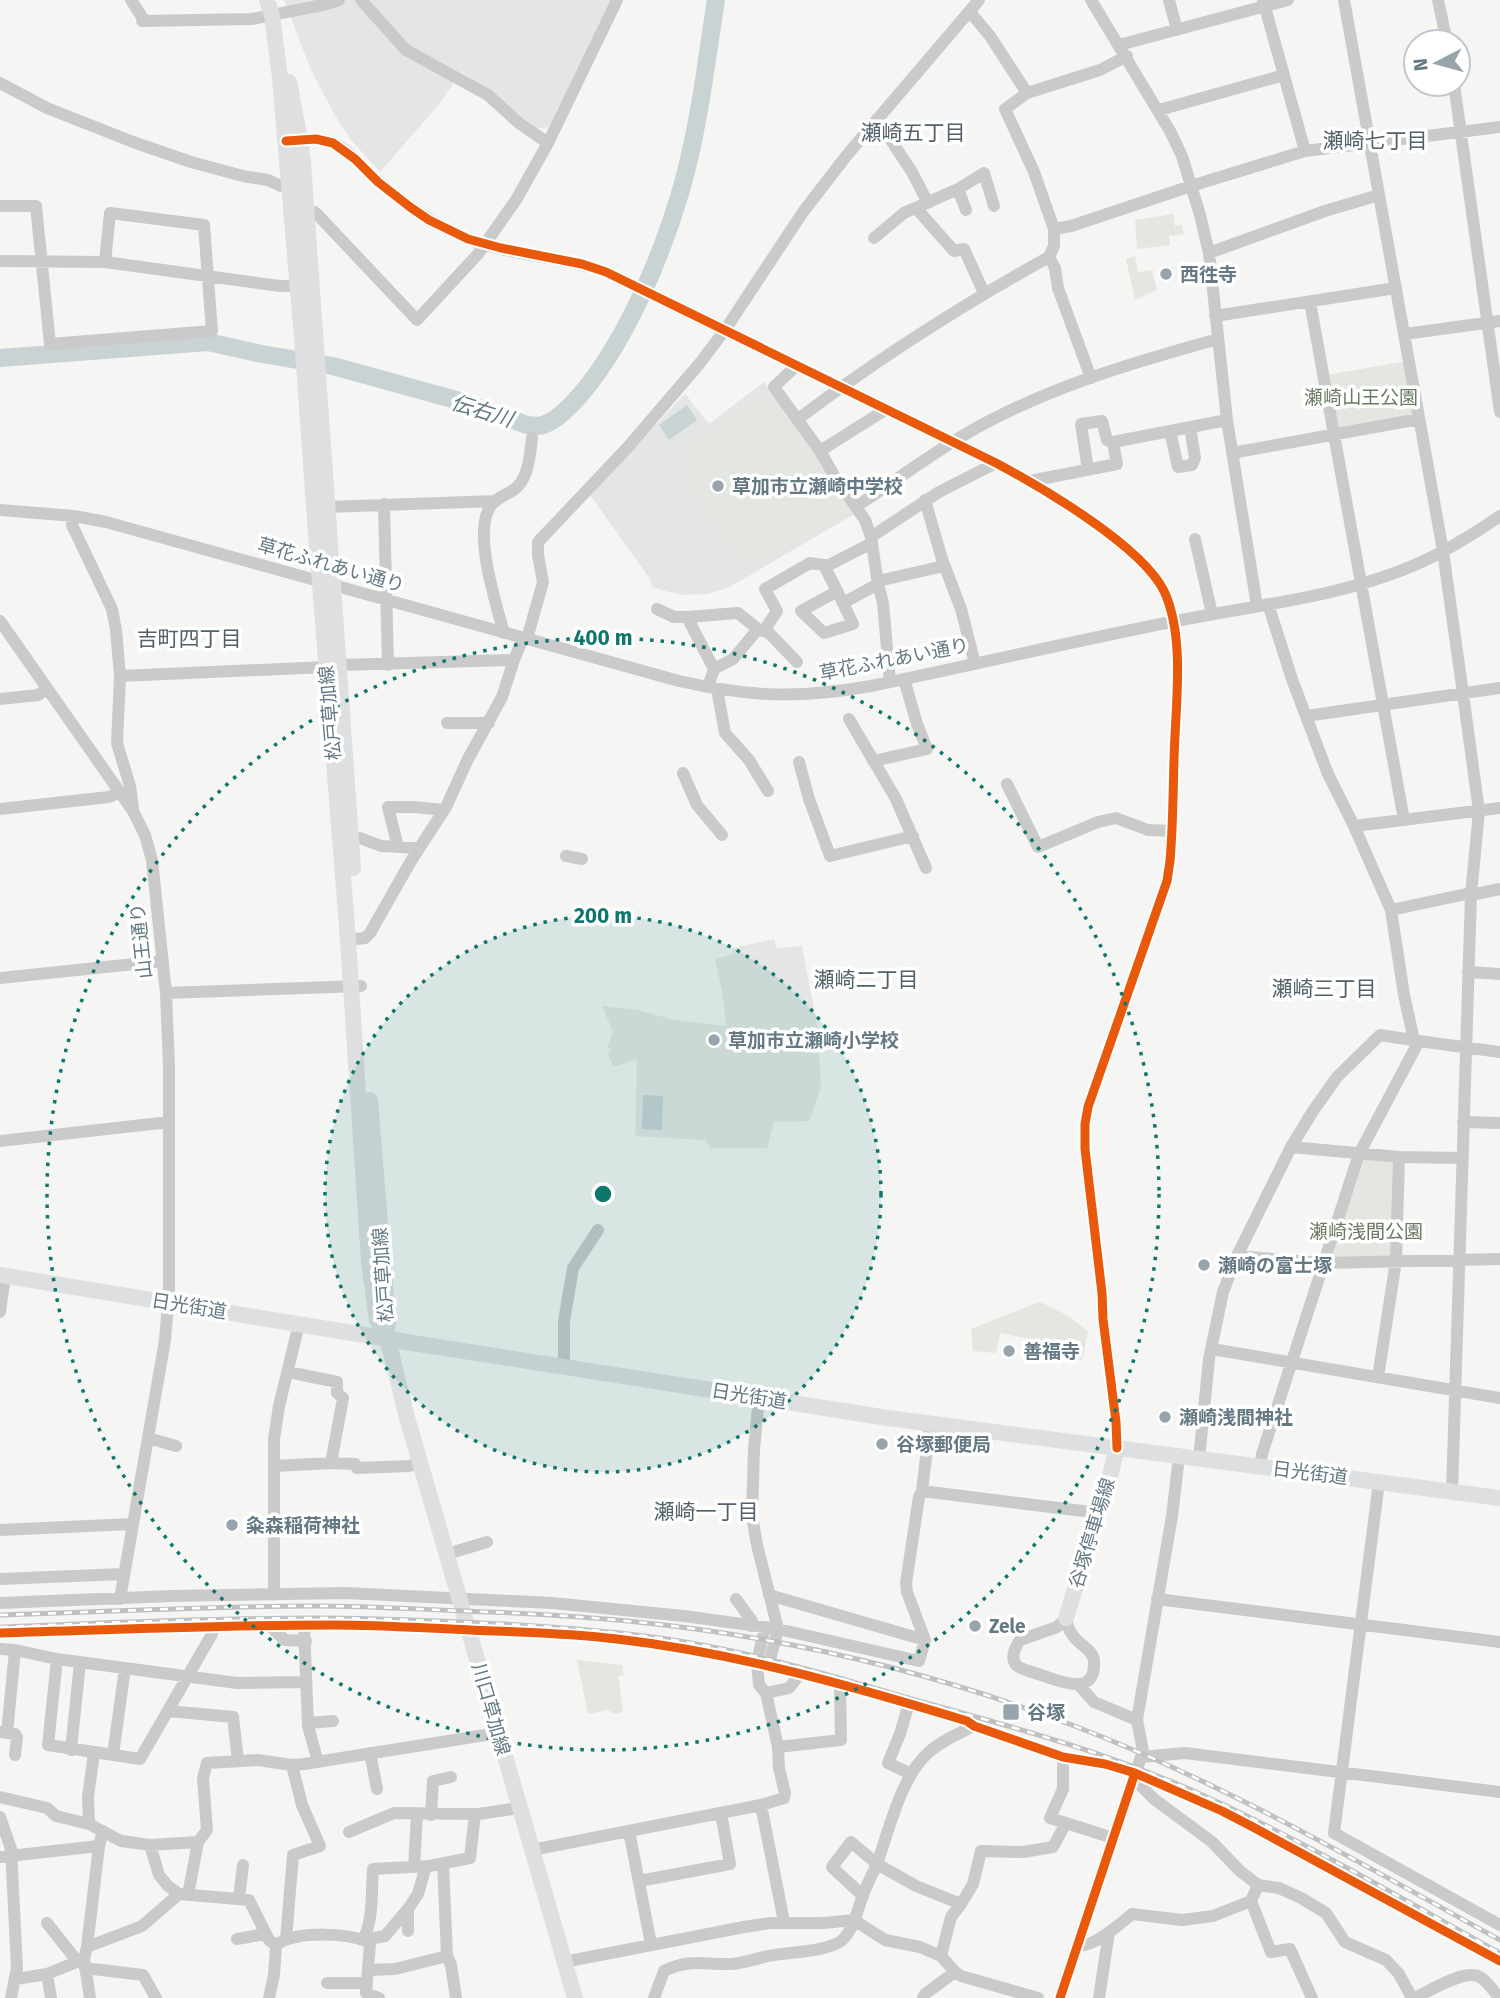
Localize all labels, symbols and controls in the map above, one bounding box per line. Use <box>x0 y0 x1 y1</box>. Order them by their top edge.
north arrow <box>1402 28 1472 98</box>
text: N <box>1408 57 1433 72</box>
district label: 瀬崎五丁目 <box>861 120 966 146</box>
district label: 瀬崎七丁目 <box>1323 128 1428 154</box>
place label: 西徃寺 <box>1180 263 1237 286</box>
marker: 西徃寺 <box>1158 266 1174 282</box>
park label: 瀬崎山王公園 <box>1304 386 1418 409</box>
water label: 伝右川 <box>448 389 518 433</box>
place label: 草加市立瀬崎中学校 <box>732 475 903 498</box>
marker: 草加市立瀬崎中学校 <box>710 478 726 494</box>
street label: 草花ふれあい通り <box>255 533 407 597</box>
text: 400 m <box>573 625 633 651</box>
district label: 吉町四丁目 <box>137 626 242 652</box>
street label: 草花ふれあい通り <box>817 633 971 685</box>
street label: 松戸草加線 <box>314 665 346 761</box>
street label: 山王通り <box>126 902 156 980</box>
text: 200 m <box>574 903 632 929</box>
district label: 瀬崎二丁目 <box>814 967 919 993</box>
district label: 瀬崎三丁目 <box>1272 976 1377 1002</box>
place label: 草加市立瀬崎小学校 <box>728 1029 899 1052</box>
marker: 草加市立瀬崎小学校 <box>706 1032 722 1048</box>
centre of rings <box>591 1182 615 1206</box>
park label: 瀬崎浅間公園 <box>1309 1220 1423 1243</box>
street label: 松戸草加線 <box>368 1227 398 1323</box>
place label: 瀬崎の富士塚 <box>1218 1254 1332 1277</box>
marker: 瀬崎の富士塚 <box>1196 1257 1212 1273</box>
street label: 日光街道 <box>150 1289 228 1323</box>
place label: 善福寺 <box>1023 1340 1080 1363</box>
marker: 善福寺 <box>1001 1343 1017 1359</box>
street label: 日光街道 <box>710 1379 788 1413</box>
place label: 瀬崎浅間神社 <box>1179 1406 1293 1429</box>
marker: 瀬崎浅間神社 <box>1157 1409 1173 1425</box>
place label: 谷塚郵便局 <box>896 1433 991 1456</box>
marker: 谷塚郵便局 <box>874 1436 890 1452</box>
street label: 日光街道 <box>1271 1457 1349 1489</box>
street label: 谷塚停車場線 <box>1064 1475 1120 1591</box>
district label: 瀬崎一丁目 <box>654 1499 759 1525</box>
place label: 粂森稲荷神社 <box>246 1514 360 1537</box>
marker: 粂森稲荷神社 <box>224 1517 240 1533</box>
place label: Zele <box>989 1615 1025 1638</box>
marker: Zele <box>967 1618 983 1634</box>
street label: 川口草加線 <box>467 1660 515 1758</box>
place label: 谷塚 <box>1027 1701 1065 1724</box>
marker: 谷塚 <box>1001 1702 1021 1722</box>

